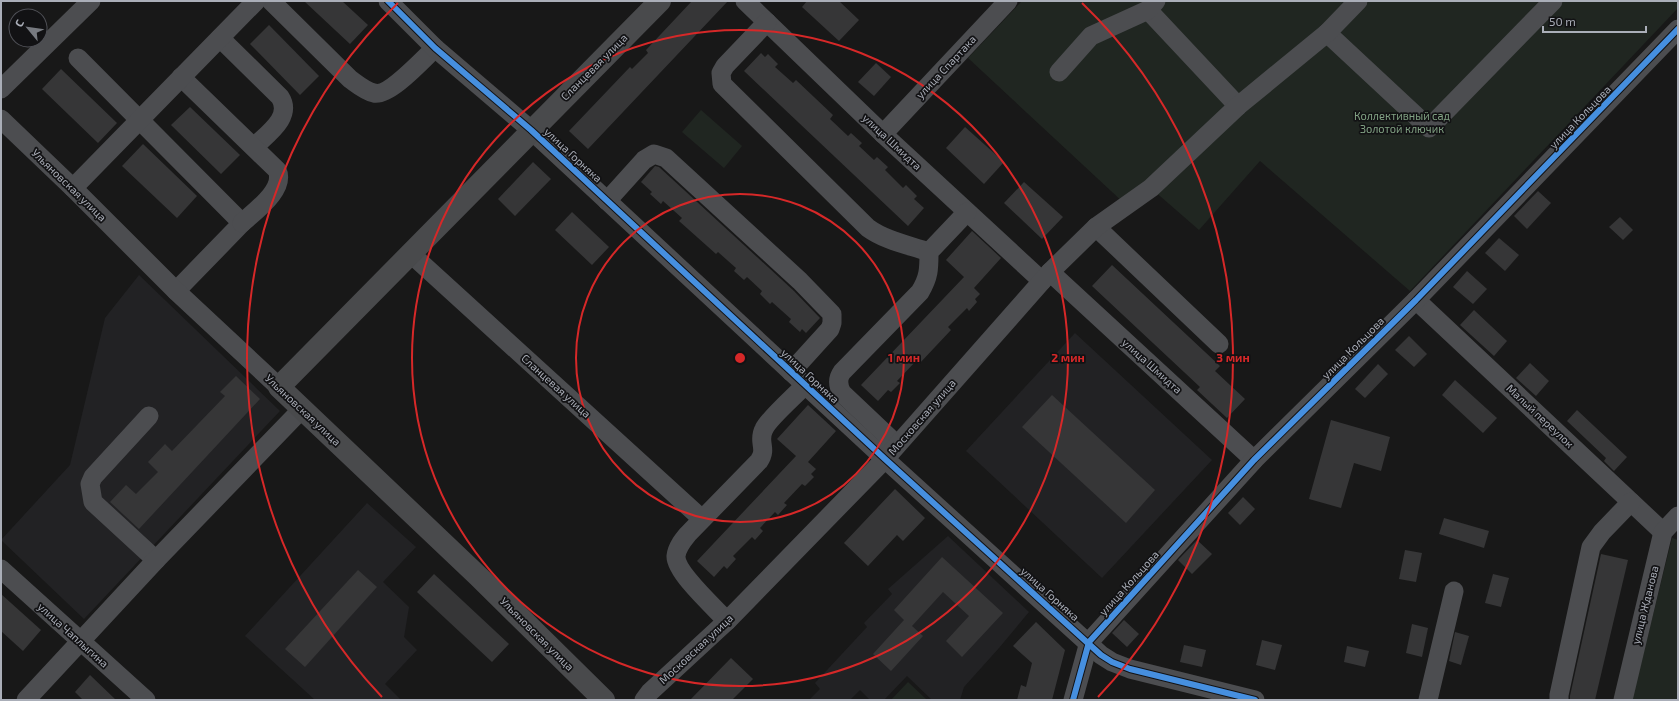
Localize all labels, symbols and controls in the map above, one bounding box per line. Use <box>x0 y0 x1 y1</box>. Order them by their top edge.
north arrow <box>8 8 48 48</box>
scale bar <box>1543 8 1646 34</box>
text: 50 m <box>1549 14 1576 28</box>
text: С <box>12 16 26 29</box>
street label: Сланцевая улица <box>558 31 630 103</box>
street label: улица Спартака <box>913 32 979 102</box>
street label: улица Кольцова <box>1546 82 1614 152</box>
park label: Коллективный сад Золотой ключик <box>1354 109 1451 135</box>
street label: улица Шмидта <box>859 111 925 173</box>
street label: улица Горняка <box>541 125 605 185</box>
street label: Ульяновская улица <box>29 146 109 224</box>
street label: улица Кольцова <box>1319 314 1387 382</box>
street label: улица Шмидта <box>1119 335 1185 397</box>
street label: улица Горняка <box>778 346 842 406</box>
text: 1 мин <box>888 350 920 364</box>
text: 2 мин <box>1051 350 1085 364</box>
text: 3 мин <box>1216 350 1250 364</box>
street label: Сланцевая улица <box>518 351 594 421</box>
centre of rings <box>733 351 747 365</box>
street label: Ульяновская улица <box>262 371 344 449</box>
street label: Московская улица <box>885 376 959 458</box>
street label: Малый переулок <box>1503 381 1577 451</box>
street label: улица Кольцова <box>1096 548 1162 618</box>
street label: улица Горняка <box>1018 564 1082 624</box>
street label: улица Жданова <box>1628 564 1662 646</box>
street label: Ульяновская улица <box>497 594 577 674</box>
street label: улица Чаплыгина <box>35 599 111 671</box>
street label: Московская улица <box>656 611 736 687</box>

